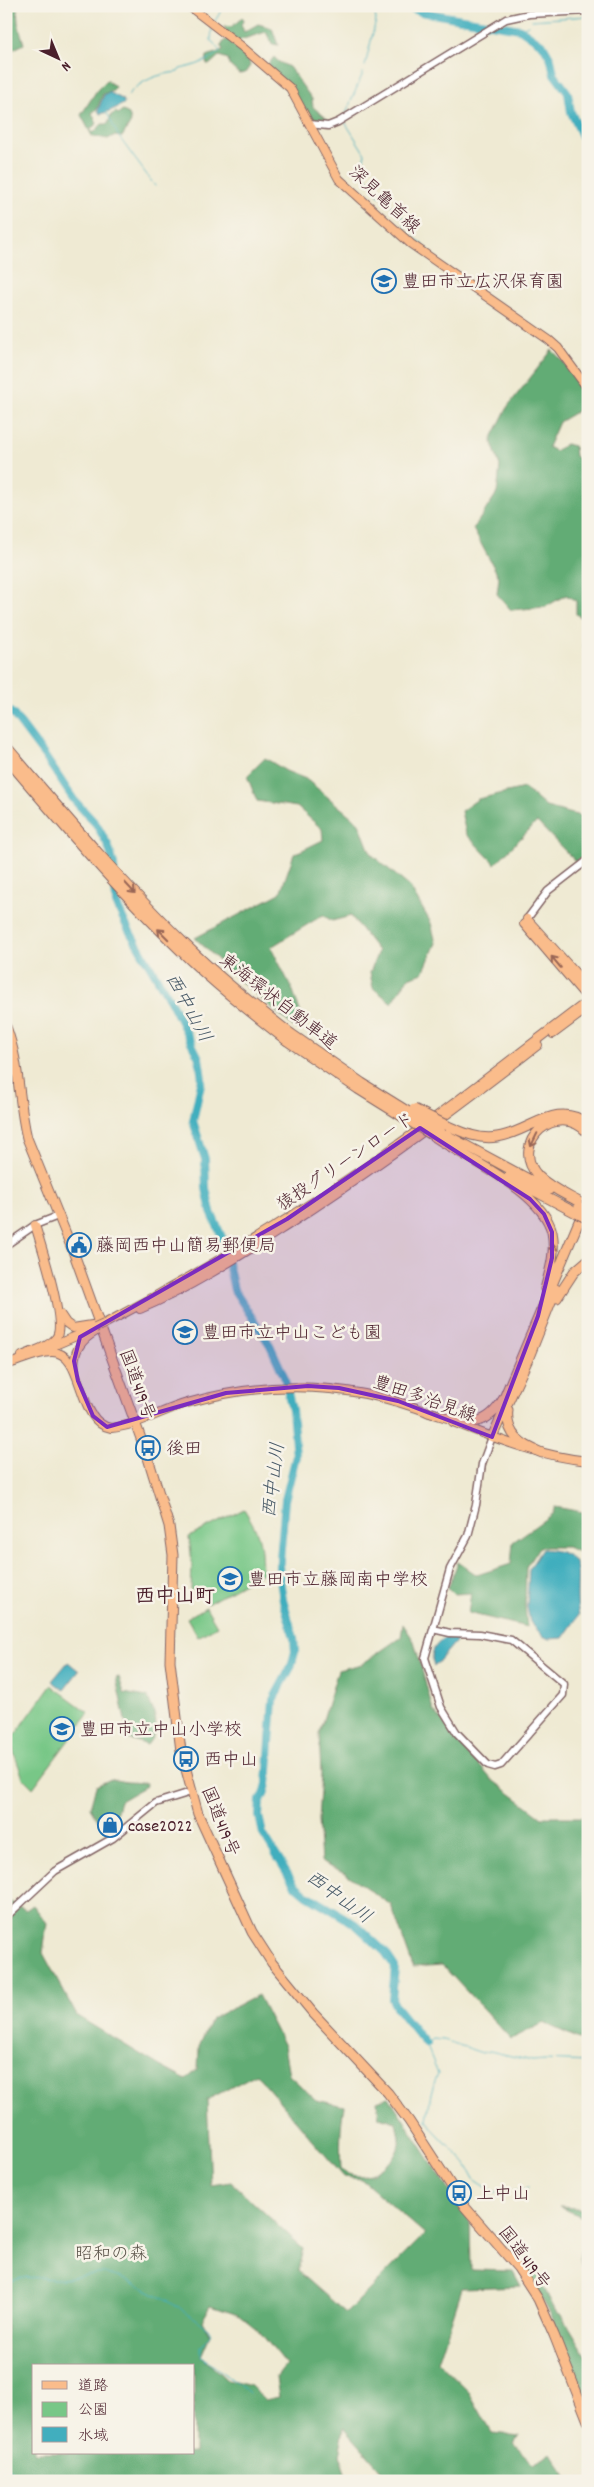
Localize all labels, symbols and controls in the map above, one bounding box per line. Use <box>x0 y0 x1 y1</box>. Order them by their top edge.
north arrow <box>32 32 82 82</box>
text: N <box>56 56 75 76</box>
street label: 深見亀首線 <box>342 161 425 241</box>
school or university icon: 豊田市立広沢保育園 <box>371 268 397 294</box>
place label: 豊田市立広沢保育園 <box>402 271 564 296</box>
one-way arrow <box>124 882 136 895</box>
one-way arrow <box>157 928 169 940</box>
street label: 東海環状自動車道 <box>213 949 342 1057</box>
one-way arrow <box>550 955 562 968</box>
water label: 西中山川 <box>157 969 217 1048</box>
street label: 猿投グリーンロード <box>273 1108 420 1218</box>
one-way arrow <box>528 1132 538 1147</box>
public building icon: 藤岡西中山簡易郵便局 <box>66 1232 92 1258</box>
place label: 藤岡西中山簡易郵便局 <box>96 1235 276 1260</box>
one-way arrow <box>548 1243 557 1259</box>
school or university icon: 豊田市立中山こども園 <box>172 1319 198 1345</box>
place label: 豊田市立中山こども園 <box>202 1322 382 1347</box>
street label: 国道419号 <box>111 1346 160 1424</box>
street label: 豊田多治見線 <box>369 1371 479 1430</box>
bus stop icon: 後田 <box>135 1435 161 1461</box>
place label: 後田 <box>166 1438 202 1463</box>
water label: 西中山川 <box>257 1441 294 1520</box>
school or university icon: 豊田市立藤岡南中学校 <box>217 1566 243 1592</box>
place label: 豊田市立藤岡南中学校 <box>248 1569 428 1594</box>
district label: 西中山町 <box>135 1584 215 1612</box>
school or university icon: 豊田市立中山小学校 <box>49 1716 75 1742</box>
place label: 豊田市立中山小学校 <box>80 1719 242 1744</box>
bus stop icon: 西中山 <box>173 1746 199 1772</box>
place label: 西中山 <box>204 1749 258 1774</box>
street label: 国道419号 <box>193 1783 244 1861</box>
shop icon: case2022 <box>97 1812 123 1838</box>
place label: case2022 <box>128 1815 193 1840</box>
water label: 西中山川 <box>299 1866 377 1932</box>
bus stop icon: 上中山 <box>446 2180 472 2206</box>
place label: 上中山 <box>476 2183 530 2208</box>
street label: 国道419号 <box>491 2222 555 2295</box>
park label: 昭和の森 <box>75 2243 147 2268</box>
legend <box>32 2364 195 2454</box>
text: 道路 <box>78 2376 108 2398</box>
text: 公園 <box>78 2400 108 2422</box>
text: 水域 <box>78 2426 108 2448</box>

